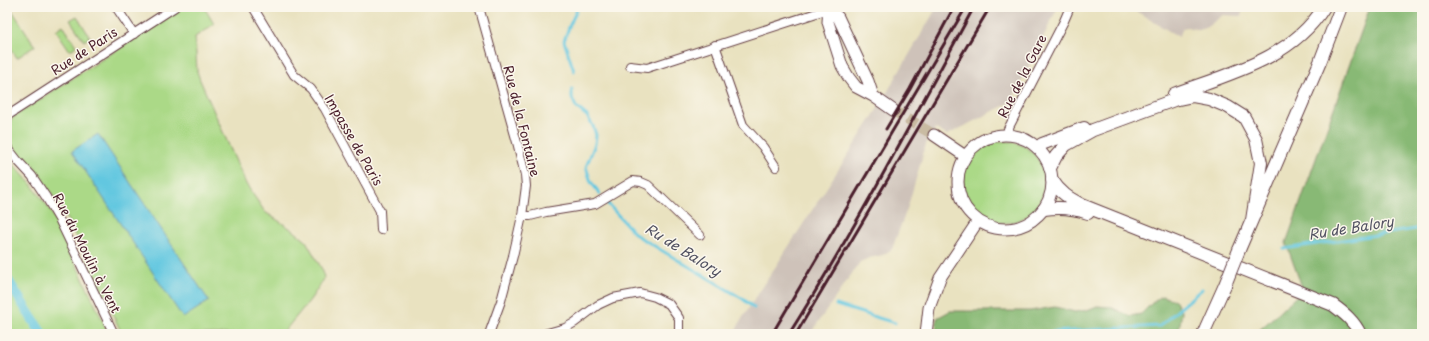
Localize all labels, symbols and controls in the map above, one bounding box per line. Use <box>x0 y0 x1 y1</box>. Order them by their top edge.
street label: Rue de Paris <box>47 22 121 79</box>
street label: Rue de la Gare <box>992 31 1051 121</box>
street label: Rue de la Fontaine <box>499 63 546 179</box>
street label: Impasse de Paris <box>321 91 388 189</box>
street label: Rue du Moulin à Vent <box>49 189 126 316</box>
water label: Ru de Balory <box>1307 210 1396 245</box>
water label: Ru de Balory <box>641 218 726 282</box>

